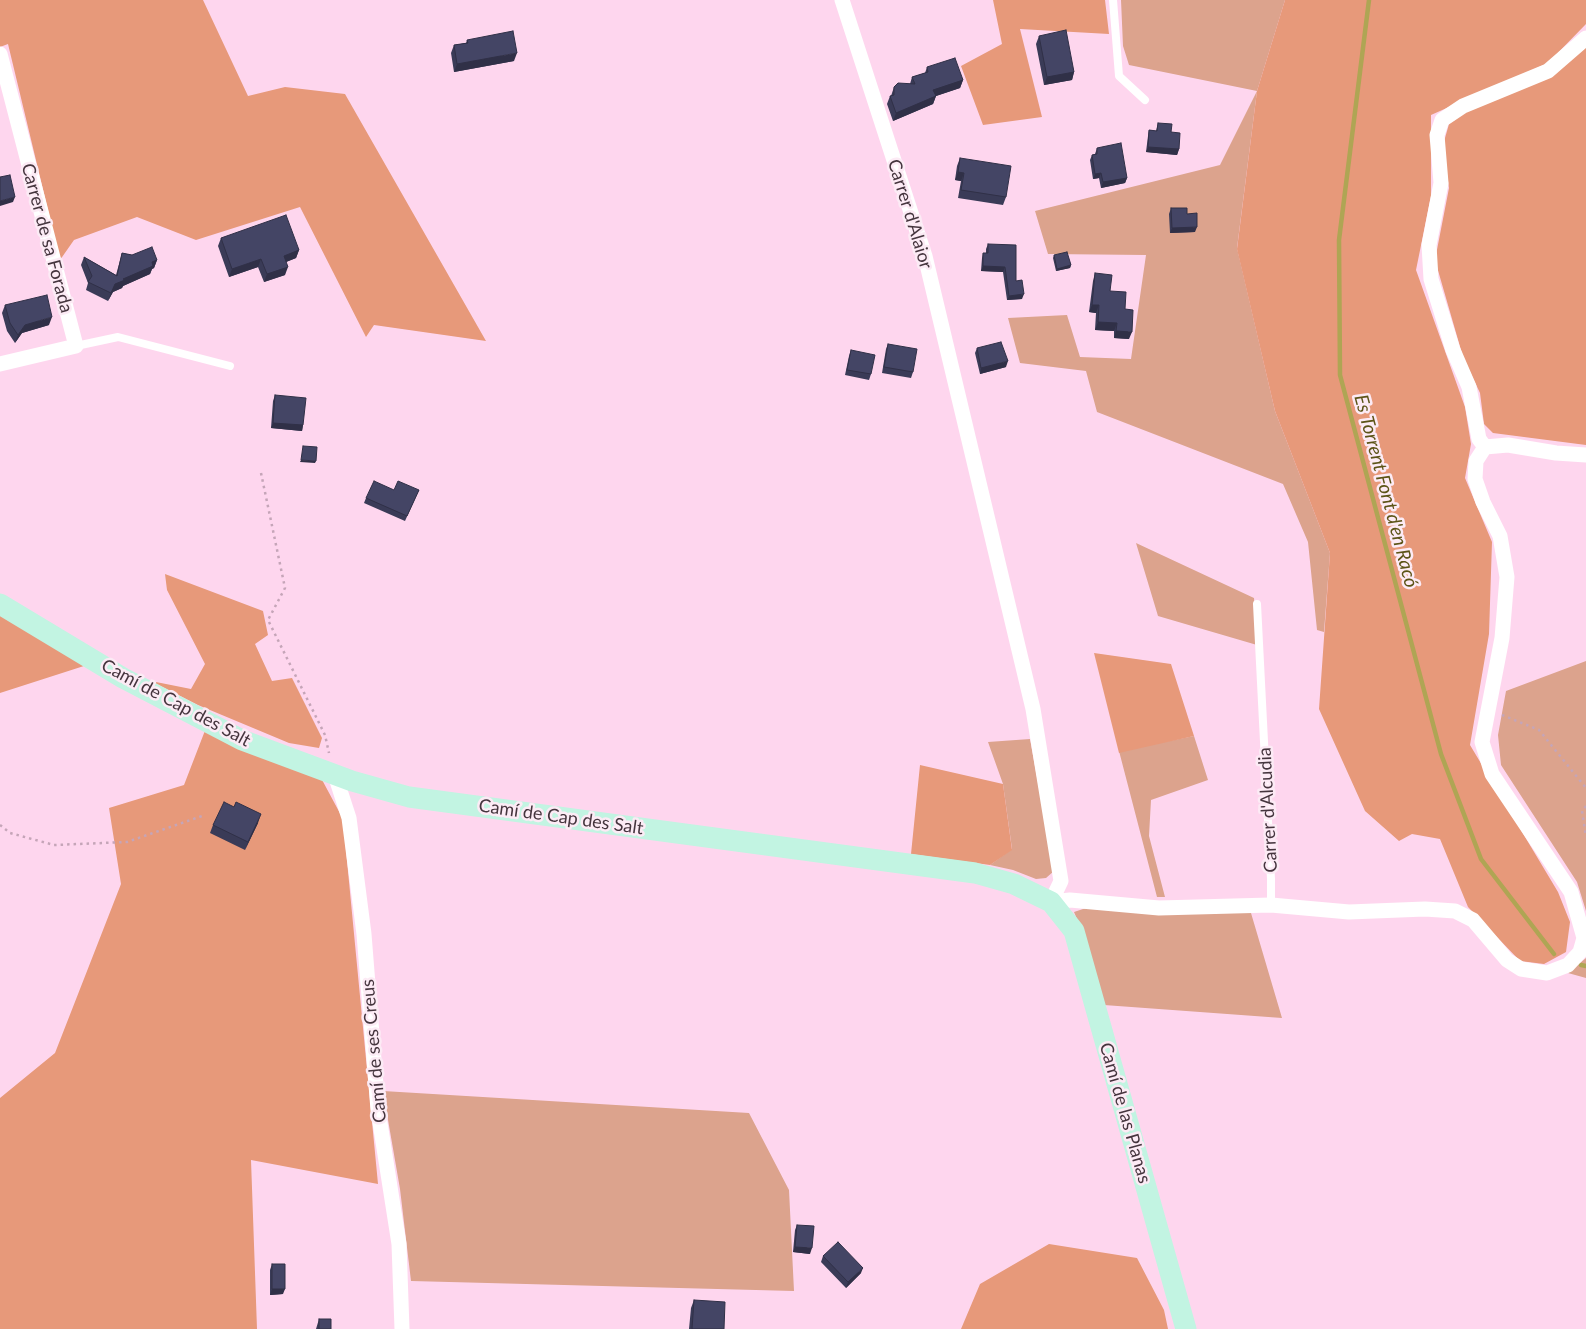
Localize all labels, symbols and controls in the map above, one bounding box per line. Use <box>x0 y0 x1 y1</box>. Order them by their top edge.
street label: Carrer d'Alaior <box>883 157 937 271</box>
street label: Carrer de sa Forada <box>17 161 77 315</box>
water label: Es Torrent Font d'en Racó <box>1349 392 1423 590</box>
street label: Camí de Cap des Salt <box>98 655 254 751</box>
street label: Carrer d'Alcudia <box>1254 747 1282 873</box>
street label: Camí de Cap des Salt <box>477 795 645 839</box>
street label: Camí de ses Creus <box>357 978 391 1124</box>
street label: Camí de las Planas <box>1095 1040 1155 1186</box>

